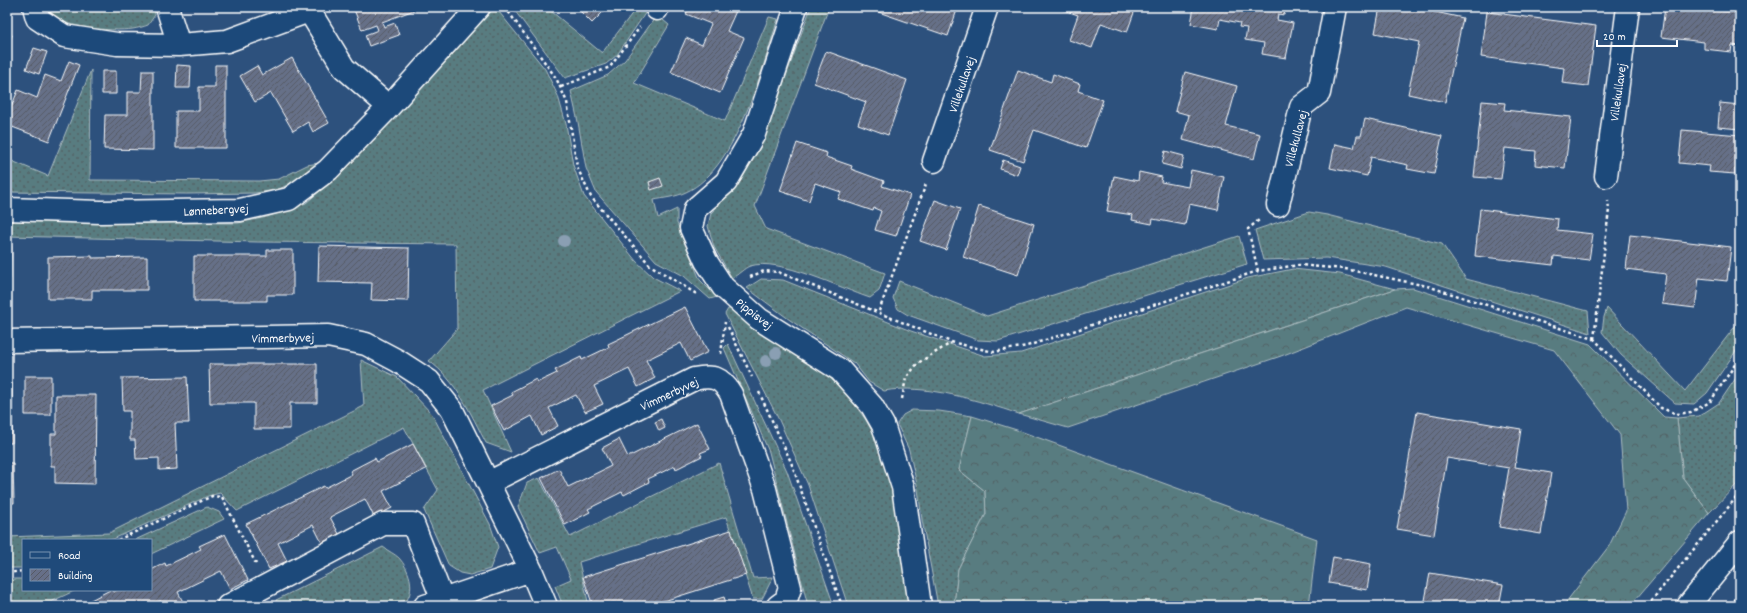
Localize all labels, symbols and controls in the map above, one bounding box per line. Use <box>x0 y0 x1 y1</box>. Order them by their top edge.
scale bar <box>1597 22 1677 48</box>
text: 20 m <box>1603 29 1626 46</box>
street label: Villekullavej <box>945 54 982 115</box>
street label: Villekullavej <box>1606 62 1633 123</box>
street label: Villekullavej <box>1281 108 1314 169</box>
street label: Lønnebergvej <box>183 200 249 223</box>
street label: Pippisvej <box>731 294 776 336</box>
street label: Vimmerbyvej <box>252 329 314 350</box>
street label: Vimmerbyvej <box>638 373 702 417</box>
legend <box>22 539 152 591</box>
text: Road <box>58 548 80 565</box>
text: Building <box>58 568 93 585</box>

